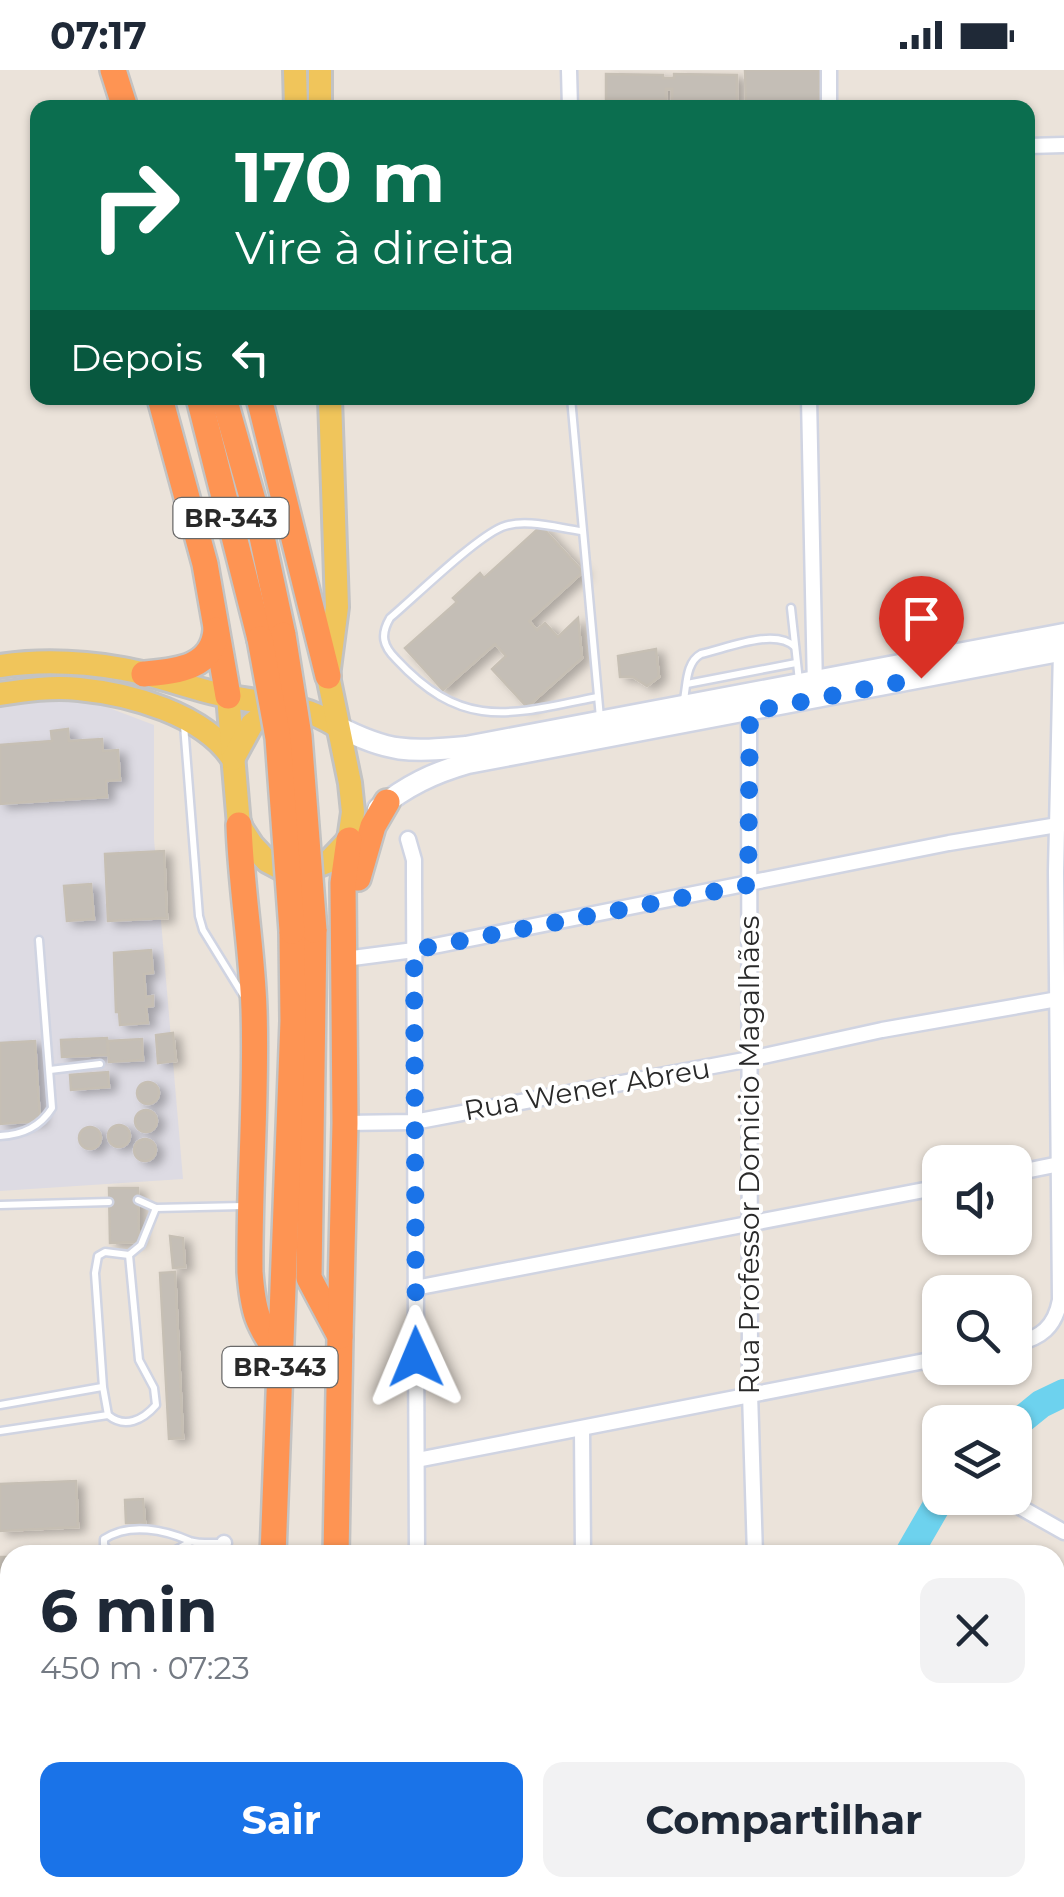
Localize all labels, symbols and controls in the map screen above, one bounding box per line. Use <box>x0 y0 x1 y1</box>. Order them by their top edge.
text: 07:17 <box>50 12 147 59</box>
text: 170 m <box>235 134 445 220</box>
icon: right <box>70 140 200 270</box>
text: Vire à direita <box>235 220 515 275</box>
icon: left <box>223 330 278 385</box>
text: Depois <box>70 334 203 381</box>
road number: BR-343 <box>174 498 288 538</box>
pin <box>879 576 964 679</box>
icon: arrive <box>894 591 949 646</box>
street label: Rua Professor Domicio Magalhães <box>732 916 766 1394</box>
street label: Rua Wener Abreu <box>461 1051 713 1127</box>
map controls <box>922 1145 1032 1515</box>
button: sound <box>922 1145 1032 1255</box>
button: search <box>922 1275 1032 1385</box>
position arrow <box>364 1305 468 1409</box>
road number: BR-343 <box>222 1347 338 1387</box>
button: layers <box>922 1405 1032 1515</box>
text: 6 min <box>40 1574 218 1647</box>
button: close <box>920 1578 1025 1683</box>
text: 450 m · 07:23 <box>40 1648 250 1687</box>
button: Sair <box>40 1762 523 1877</box>
button: Compartilhar <box>543 1762 1025 1877</box>

